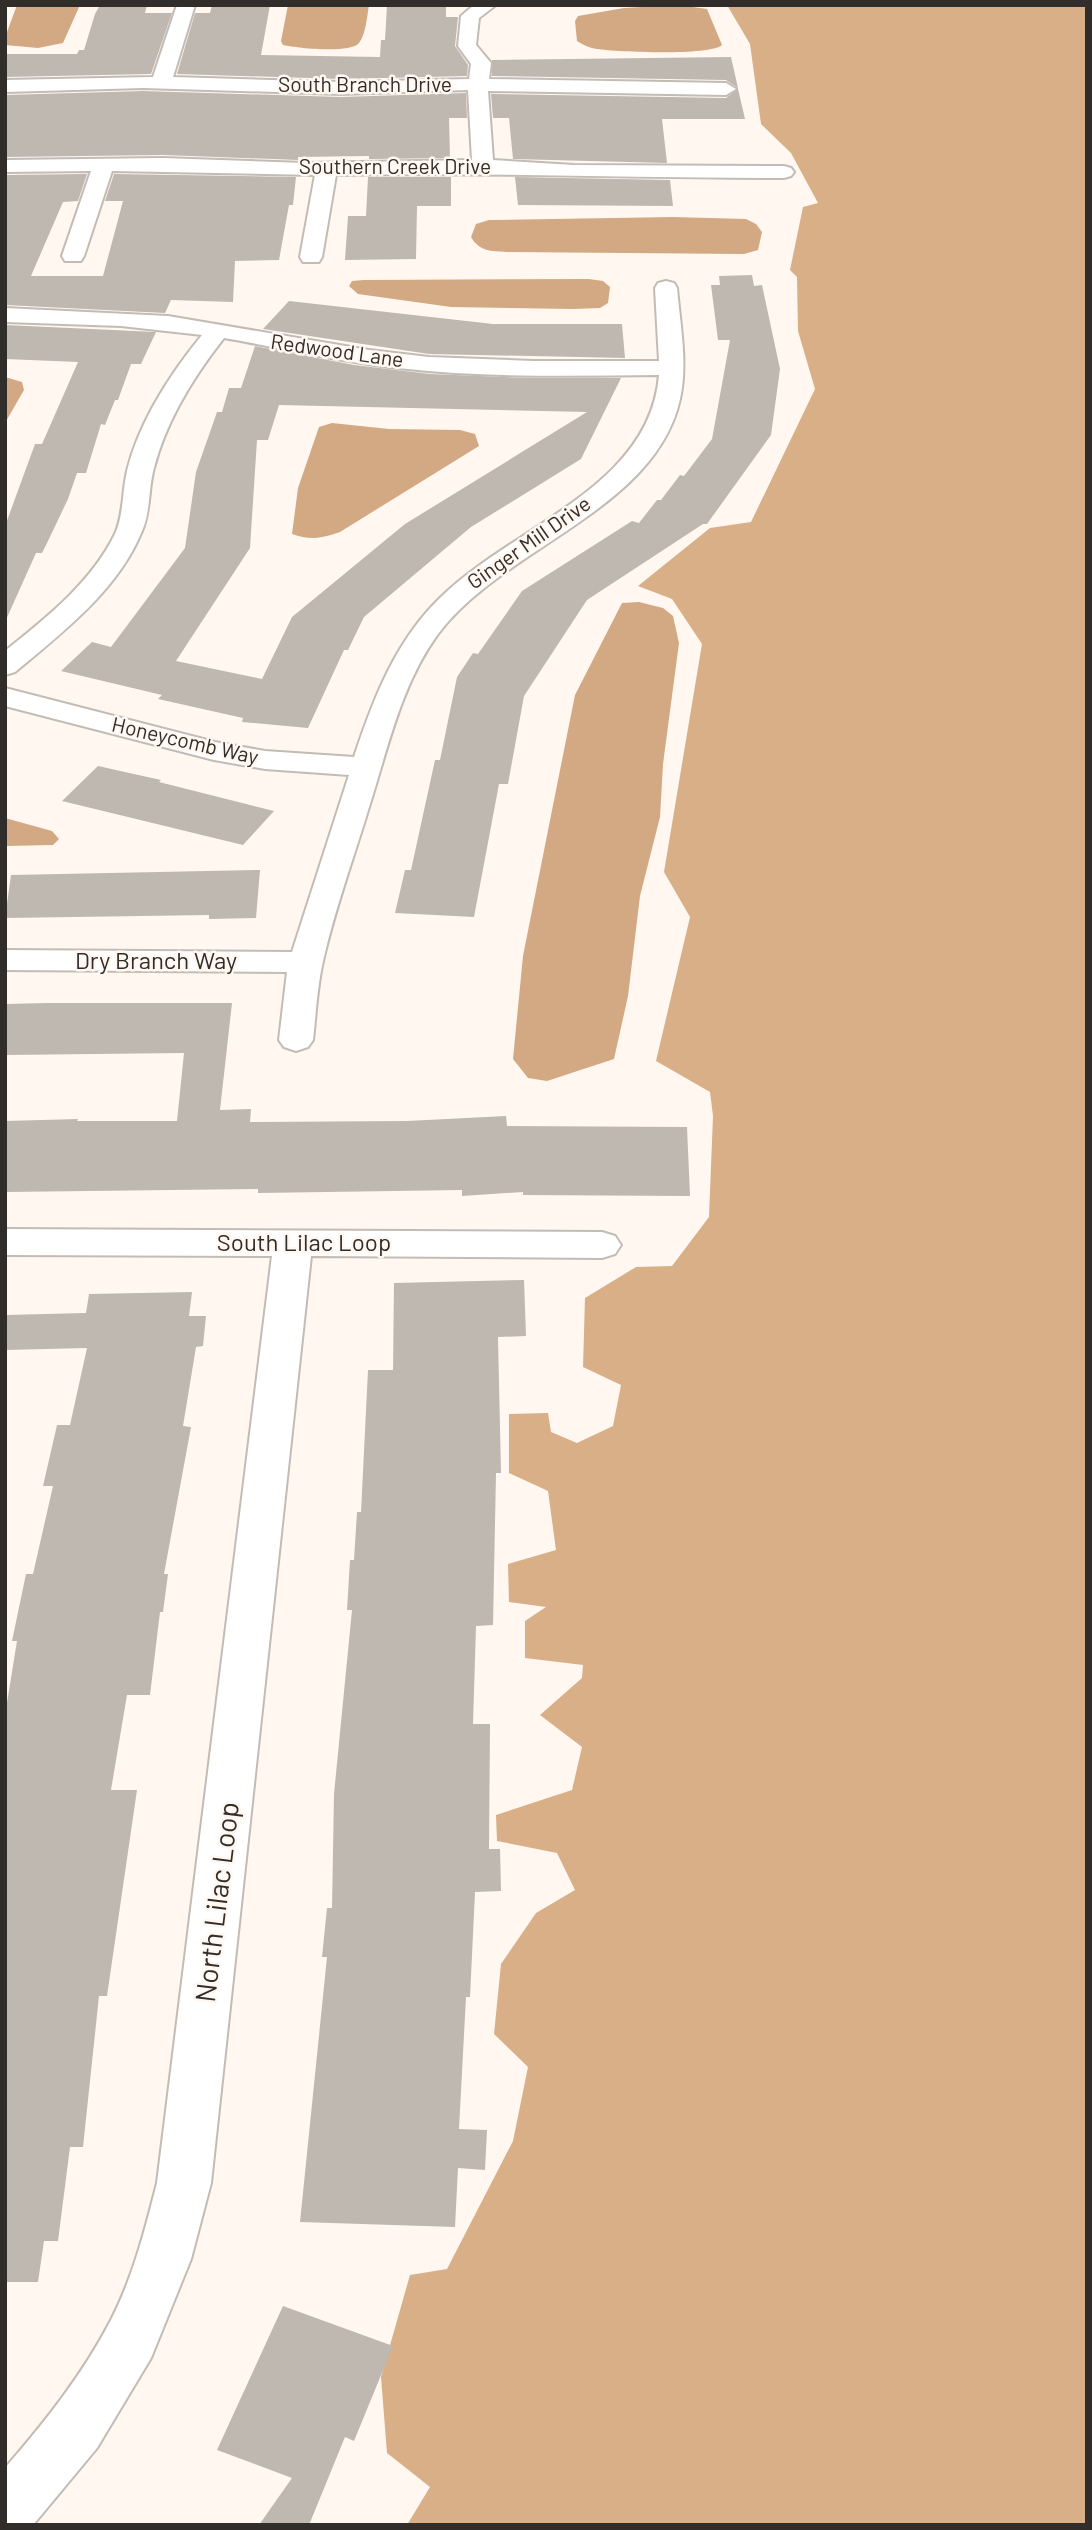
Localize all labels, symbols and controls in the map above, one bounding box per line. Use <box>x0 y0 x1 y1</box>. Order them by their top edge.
street label: South Branch Drive <box>278 71 452 96</box>
street label: Southern Creek Drive <box>299 153 491 178</box>
street label: Redwood Lane <box>269 328 405 371</box>
street label: Ginger Mill Drive <box>462 490 595 594</box>
street label: Honeycomb Way <box>110 711 261 769</box>
street label: Dry Branch Way <box>75 945 237 974</box>
street label: South Lilac Loop <box>217 1227 391 1256</box>
street label: North Lilac Loop <box>187 1800 245 2004</box>

